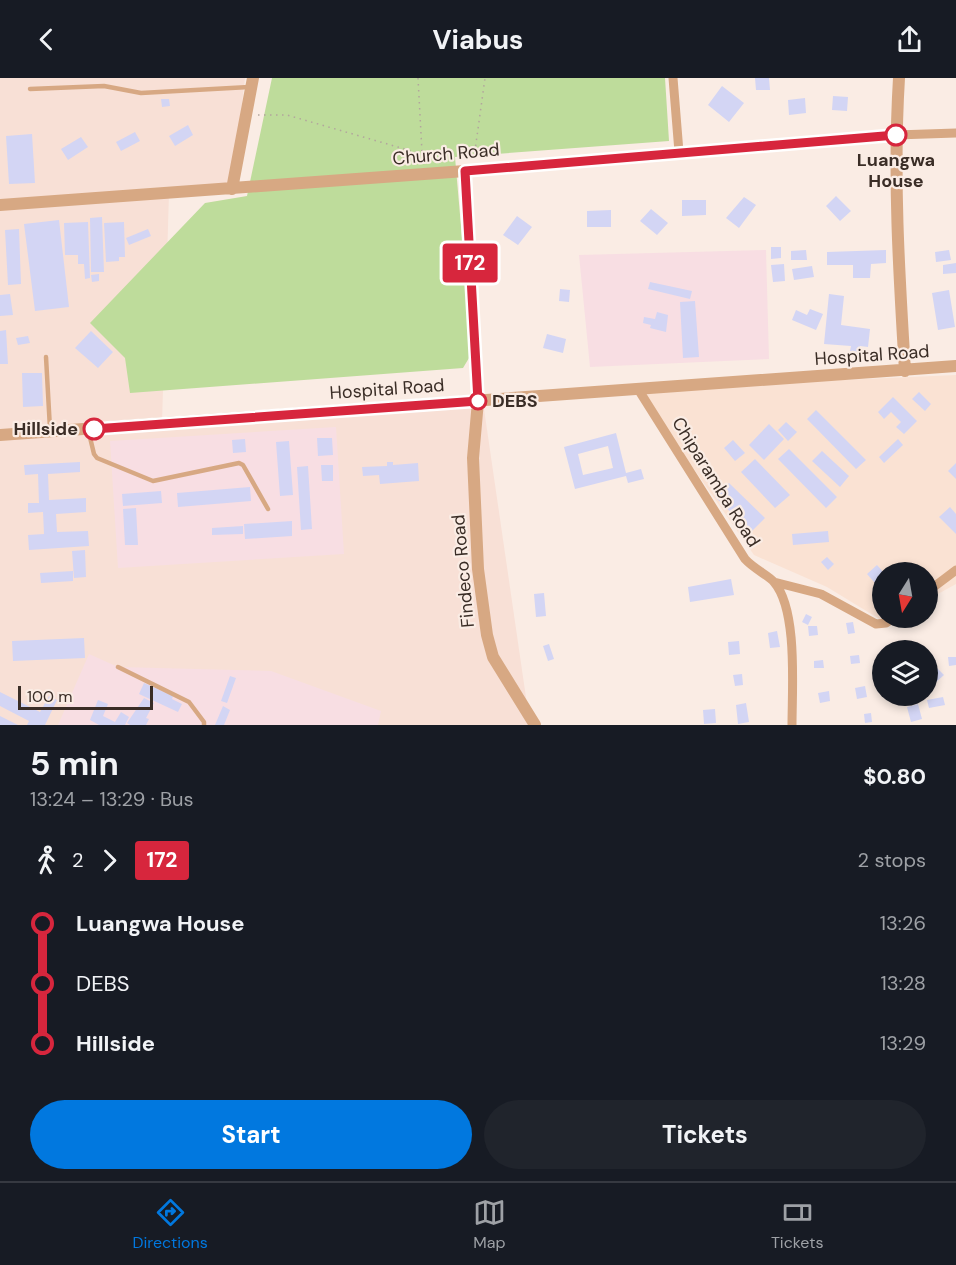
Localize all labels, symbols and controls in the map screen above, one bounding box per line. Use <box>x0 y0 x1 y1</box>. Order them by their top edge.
text: Viabus <box>433 22 523 57</box>
icon: back <box>30 23 63 56</box>
icon: share <box>893 23 926 56</box>
marker: Luangwa House <box>885 124 907 146</box>
street label: Church Road <box>392 137 500 171</box>
place label: Luangwa House <box>857 148 935 193</box>
line badge: 172 <box>436 244 504 282</box>
text: 172 <box>455 249 485 277</box>
street label: Hospital Road <box>814 339 930 371</box>
street label: Hospital Road <box>329 373 445 405</box>
place label: DEBS <box>492 389 538 413</box>
marker: DEBS <box>469 392 487 410</box>
street label: Chiparamba Road <box>666 413 766 551</box>
place label: Hillside <box>13 417 78 441</box>
marker: Hillside <box>83 418 105 440</box>
street label: Findeco Road <box>446 513 480 629</box>
north arrow <box>872 562 938 628</box>
map controls <box>872 562 938 706</box>
button: layers <box>872 640 938 706</box>
scale bar <box>18 683 153 710</box>
text: 100 m <box>27 686 72 707</box>
text: 5 min <box>30 742 119 785</box>
text: $0.80 <box>863 762 926 791</box>
text: 13:24 – 13:29 · Bus <box>30 786 194 812</box>
icon: walk <box>30 844 63 877</box>
icon: forward <box>93 844 126 877</box>
text: 172 <box>147 846 177 874</box>
text: 2 <box>72 847 84 873</box>
text: 2 stops <box>858 847 926 873</box>
text: Luangwa House <box>76 909 245 938</box>
text: 13:26 <box>880 910 926 936</box>
text: DEBS <box>76 969 130 998</box>
text: 13:28 <box>881 970 926 996</box>
text: Hillside <box>76 1029 155 1058</box>
text: 13:29 <box>880 1030 926 1056</box>
button: Start <box>30 1100 472 1169</box>
button: Tickets <box>484 1100 926 1169</box>
tab: Directions <box>133 1196 208 1253</box>
tab: Map <box>473 1196 506 1253</box>
tab: Tickets <box>771 1196 823 1253</box>

